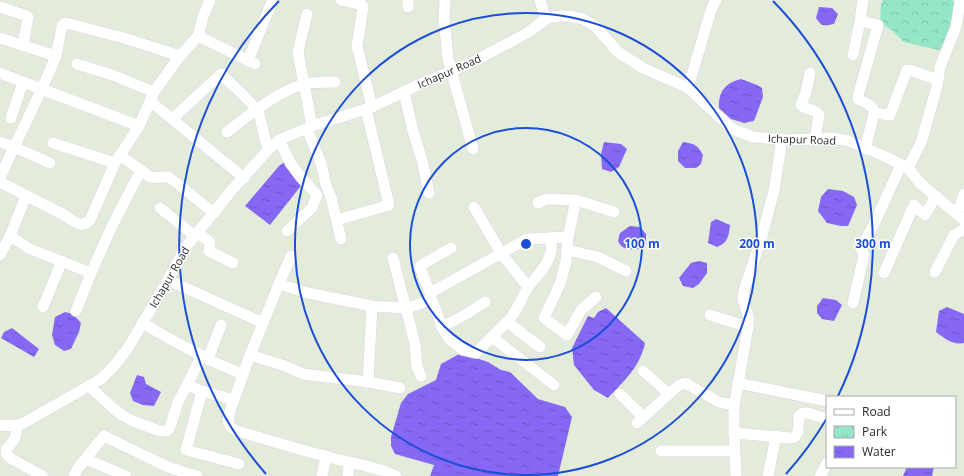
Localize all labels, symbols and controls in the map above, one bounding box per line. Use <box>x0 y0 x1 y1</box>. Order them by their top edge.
street label: Ichapur Road <box>415 50 483 92</box>
street label: Ichapur Road <box>768 130 836 148</box>
text: 100 m <box>624 235 660 252</box>
text: 200 m <box>739 235 775 252</box>
text: 300 m <box>855 235 891 252</box>
centre of rings <box>519 237 533 251</box>
street label: Ichapur Road <box>145 244 193 310</box>
legend <box>826 396 956 468</box>
text: Road <box>862 403 891 420</box>
text: Park <box>862 423 888 440</box>
text: Water <box>862 443 896 460</box>

